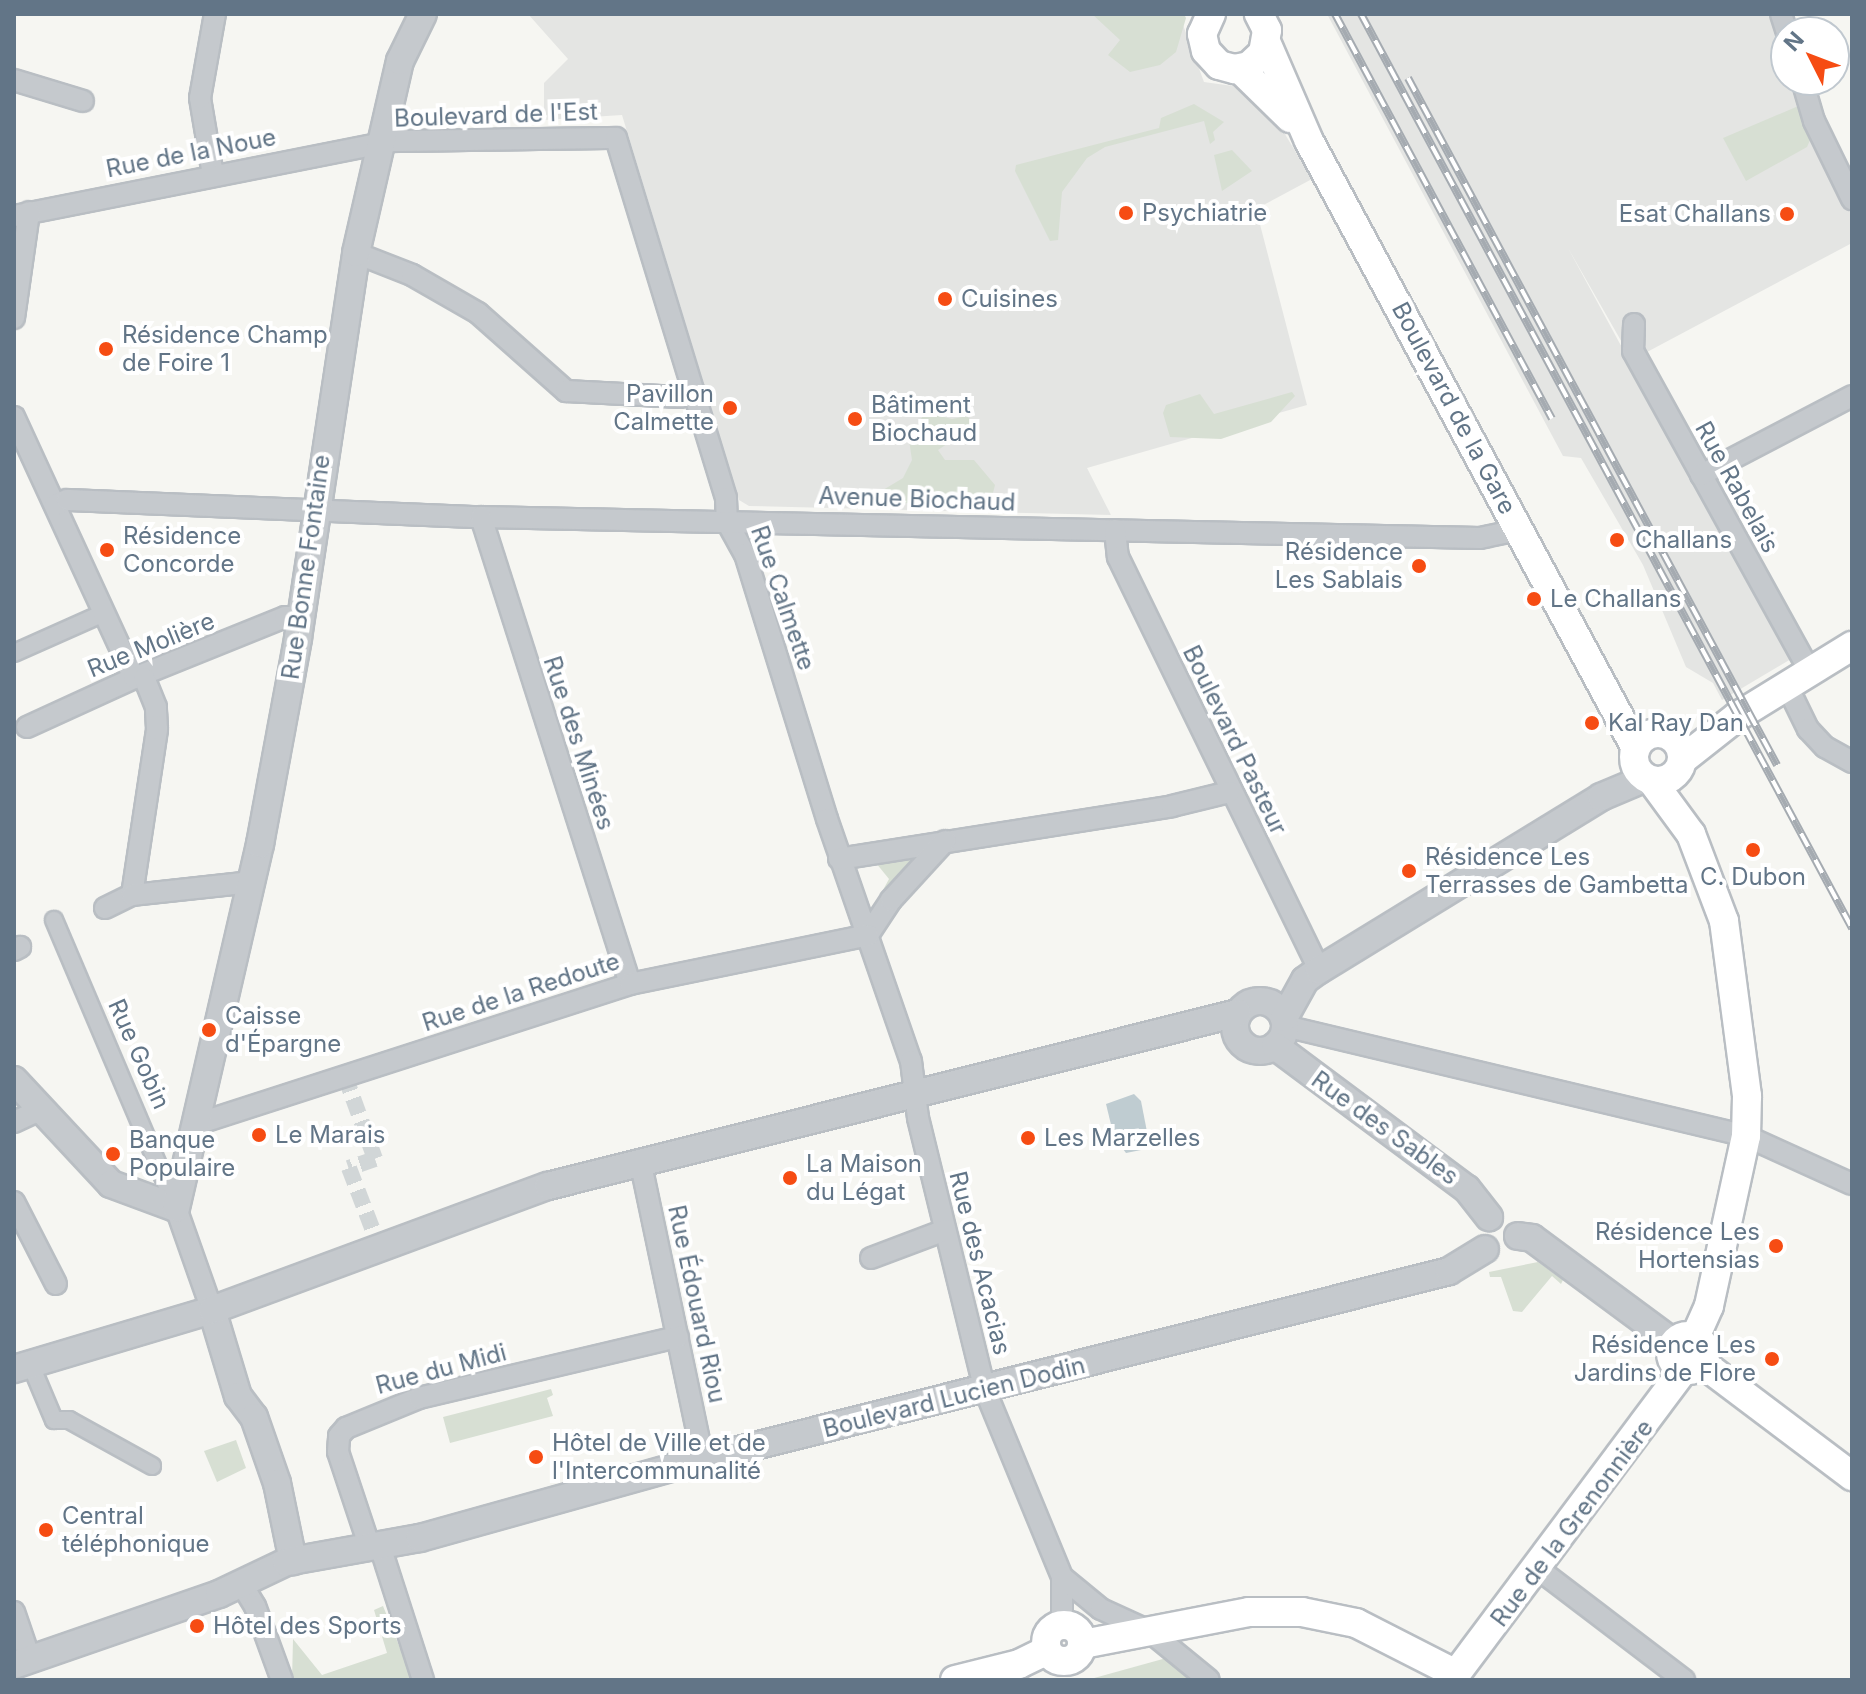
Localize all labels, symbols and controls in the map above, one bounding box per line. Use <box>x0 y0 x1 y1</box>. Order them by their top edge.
north arrow <box>1770 16 1850 96</box>
text: N <box>1778 26 1809 56</box>
street label: Boulevard de l'Est <box>394 97 598 133</box>
street label: Rue de la Noue <box>104 122 278 184</box>
place label: Psychiatrie <box>1142 199 1267 227</box>
place label: Esat Challans <box>1619 200 1771 228</box>
marker: Psychiatrie <box>1117 204 1135 222</box>
marker: Esat Challans <box>1778 205 1796 223</box>
place label: Cuisines <box>961 285 1058 313</box>
marker: Cuisines <box>936 290 954 308</box>
street label: Boulevard de la Gare <box>1386 297 1522 519</box>
place label: Résidence Champ de Foire 1 <box>122 321 328 377</box>
marker: Résidence Champ de Foire 1 <box>97 340 115 358</box>
place label: Pavillon Calmette <box>613 380 714 436</box>
place label: Bâtiment Biochaud <box>871 391 977 447</box>
marker: Pavillon Calmette <box>721 399 739 417</box>
marker: Bâtiment Biochaud <box>846 410 864 428</box>
street label: Rue Rabelais <box>1689 416 1785 558</box>
street label: Rue Bonne Fontaine <box>276 453 336 681</box>
street label: Avenue Biochaud <box>818 481 1016 517</box>
place label: Résidence Concorde <box>123 522 241 578</box>
street label: Rue Calmette <box>745 522 821 674</box>
place label: Challans <box>1635 526 1732 554</box>
marker: Challans <box>1606 529 1628 551</box>
place label: Résidence Les Sablais <box>1275 538 1403 594</box>
marker: Résidence Concorde <box>98 541 116 559</box>
marker: Résidence Les Sablais <box>1410 557 1428 575</box>
place label: Le Challans <box>1550 585 1681 613</box>
marker: Le Challans <box>1525 590 1543 608</box>
street label: Rue Molière <box>83 606 219 684</box>
street label: Boulevard Pasteur <box>1177 641 1293 839</box>
street label: Rue des Minées <box>537 653 621 833</box>
place label: Kal Ray Dan <box>1608 709 1744 737</box>
marker: Kal Ray Dan <box>1583 714 1601 732</box>
marker: C. Dubon <box>1744 841 1762 859</box>
place label: Résidence Les Terrasses de Gambetta <box>1425 843 1689 899</box>
marker: Résidence Les Terrasses de Gambetta <box>1400 862 1418 880</box>
place label: C. Dubon <box>1700 863 1806 891</box>
street label: Rue de la Redoute <box>419 947 623 1037</box>
street label: Rue Gobin <box>102 995 176 1113</box>
place label: Caisse d'Épargne <box>225 1002 341 1058</box>
marker: Caisse d'Épargne <box>200 1021 218 1039</box>
street label: Rue des Sables <box>1306 1065 1464 1191</box>
place label: Le Marais <box>275 1121 385 1149</box>
place label: Les Marzelles <box>1044 1124 1200 1152</box>
place label: Banque Populaire <box>129 1126 235 1182</box>
marker: Le Marais <box>250 1126 268 1144</box>
marker: Les Marzelles <box>1019 1129 1037 1147</box>
marker: Banque Populaire <box>104 1145 122 1163</box>
place label: La Maison du Légat <box>806 1150 922 1206</box>
street label: Rue des Acacias <box>943 1168 1017 1358</box>
marker: La Maison du Légat <box>781 1169 799 1187</box>
street label: Rue Édouard Riou <box>662 1202 732 1406</box>
place label: Résidence Les Hortensias <box>1595 1218 1760 1274</box>
marker: Résidence Les Hortensias <box>1767 1237 1785 1255</box>
place label: Résidence Les Jardins de Flore <box>1574 1331 1756 1387</box>
street label: Rue du Midi <box>373 1338 509 1400</box>
street label: Boulevard Lucien Dodin <box>820 1350 1088 1444</box>
marker: Résidence Les Jardins de Flore <box>1763 1350 1781 1368</box>
street label: Rue de la Grenonnière <box>1485 1414 1659 1632</box>
place label: Hôtel de Ville et de l'Intercommunalité <box>552 1429 766 1485</box>
marker: Hôtel de Ville et de l'Intercommunalité <box>527 1448 545 1466</box>
place label: Central téléphonique <box>62 1502 210 1558</box>
marker: Central téléphonique <box>37 1521 55 1539</box>
place label: Hôtel des Sports <box>213 1612 402 1640</box>
marker: Hôtel des Sports <box>188 1617 206 1635</box>

